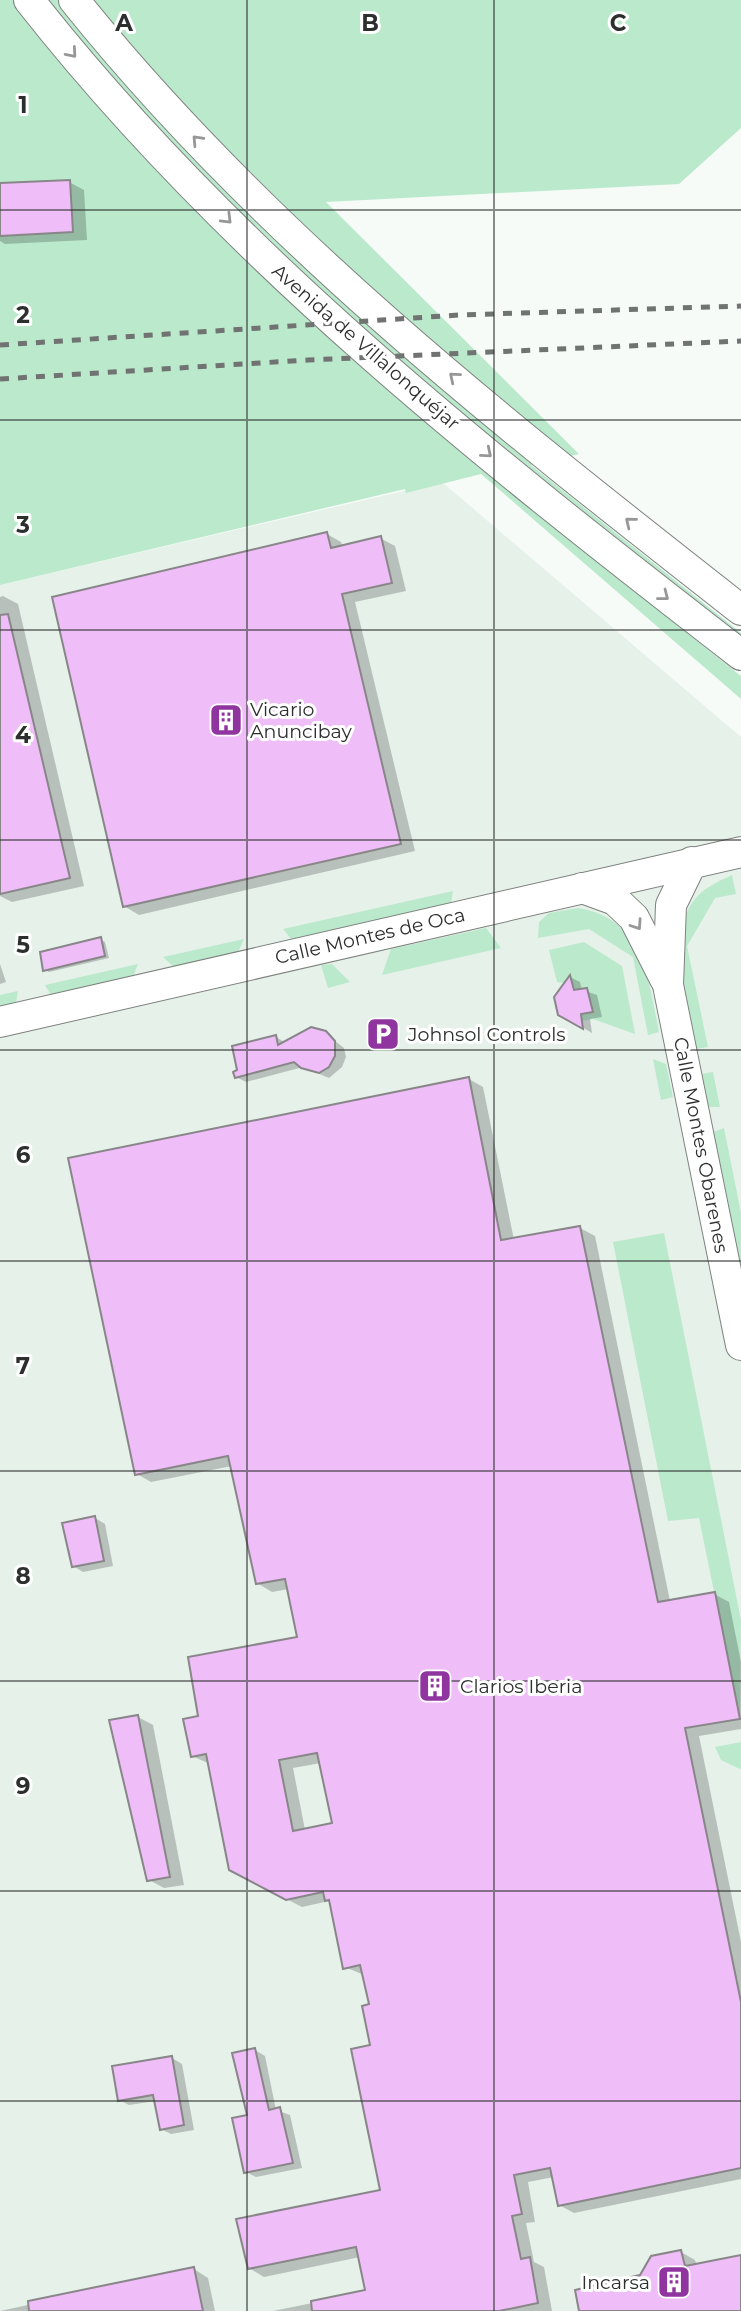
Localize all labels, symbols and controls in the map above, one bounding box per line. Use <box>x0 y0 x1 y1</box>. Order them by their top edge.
text: A <box>114 9 133 37</box>
text: B <box>361 9 379 37</box>
text: C <box>610 9 627 37</box>
one-way arrow <box>64 44 76 57</box>
text: 1 <box>18 91 28 119</box>
one-way arrow <box>193 135 206 148</box>
one-way arrow <box>218 211 231 224</box>
street label: Avenida de Villalonquéjar <box>267 259 465 435</box>
text: 2 <box>16 301 30 329</box>
one-way arrow <box>450 373 462 386</box>
one-way arrow <box>480 444 492 457</box>
text: 3 <box>15 511 30 539</box>
one-way arrow <box>625 518 637 531</box>
one-way arrow <box>656 587 669 600</box>
place label: Vicario Anuncibay <box>250 698 352 743</box>
building icon: Vicario Anuncibay <box>207 701 245 739</box>
text: 4 <box>15 721 31 749</box>
street label: Calle Montes de Oca <box>273 903 467 969</box>
one-way arrow <box>628 917 641 930</box>
text: 5 <box>16 931 30 959</box>
parking icon: Johnsol Controls <box>364 1015 402 1053</box>
place label: Johnsol Controls <box>407 1023 566 1046</box>
street label: Calle Montes Obarenes <box>669 1035 733 1255</box>
text: 6 <box>16 1141 31 1169</box>
text: 7 <box>16 1352 30 1380</box>
text: 8 <box>15 1562 31 1590</box>
building icon: Clarios Iberia <box>416 1667 454 1705</box>
place label: Clarios Iberia <box>460 1675 582 1698</box>
text: 9 <box>16 1772 30 1800</box>
building icon: Incarsa <box>655 2263 693 2301</box>
place label: Incarsa <box>581 2271 650 2294</box>

